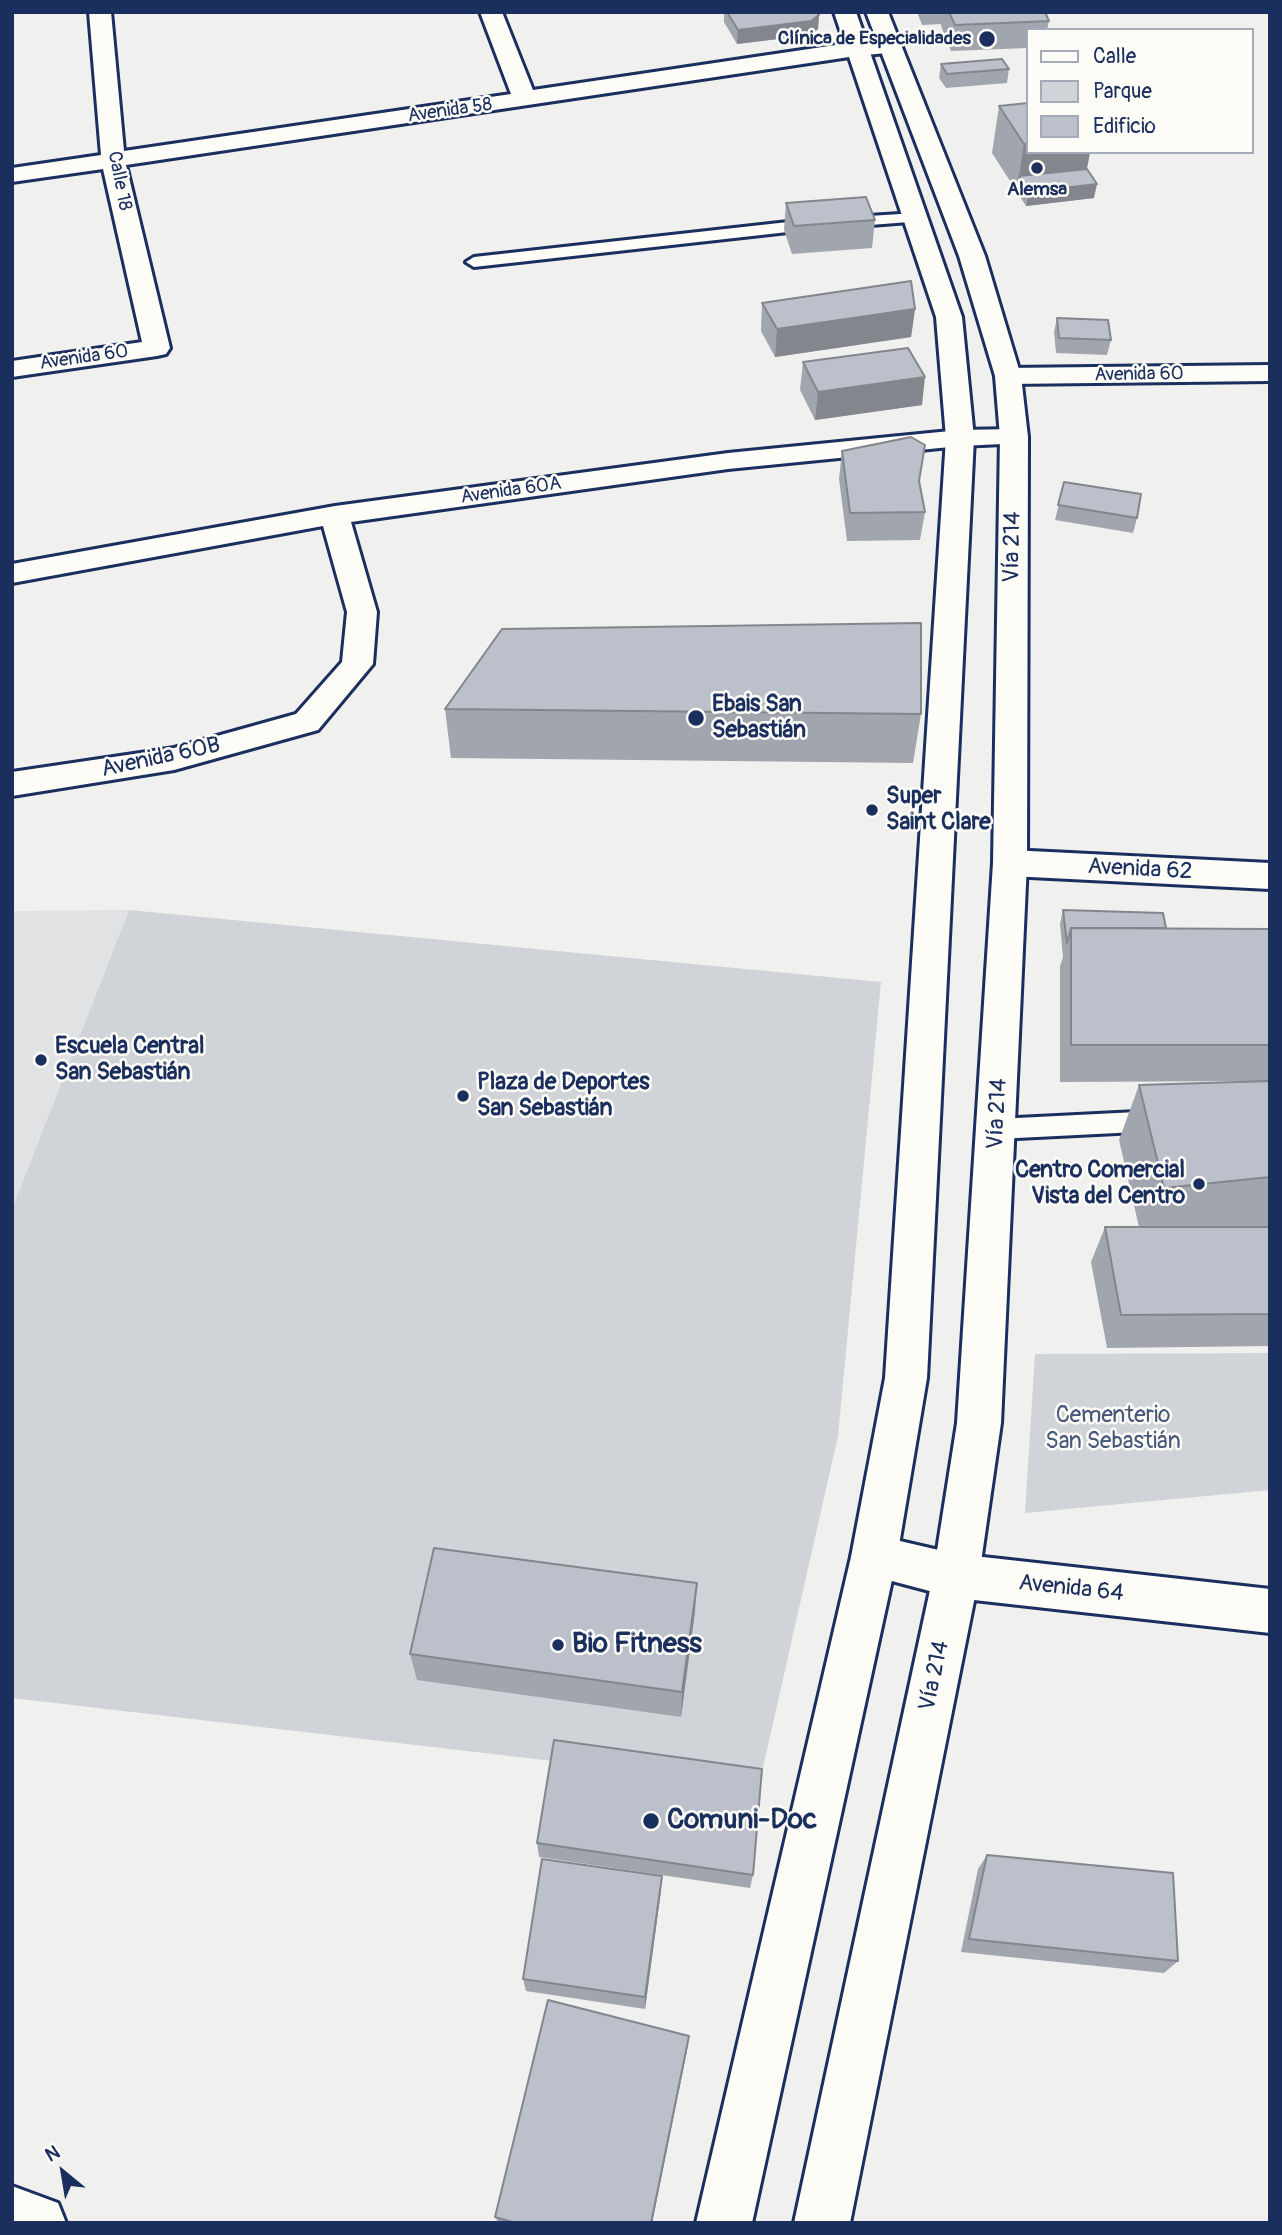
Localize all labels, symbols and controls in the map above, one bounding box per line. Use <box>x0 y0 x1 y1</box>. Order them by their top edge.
place label: Clínica de Especialidades <box>778 28 971 50</box>
legend <box>1026 28 1254 154</box>
marker: Clínica de Especialidades <box>977 29 997 49</box>
text: Calle <box>1093 43 1136 70</box>
text: Parque <box>1093 78 1152 105</box>
street label: Avenida 58 <box>406 94 494 128</box>
text: Edificio <box>1093 113 1156 140</box>
street label: Calle 18 <box>102 149 136 213</box>
marker: Alemsa <box>1029 160 1045 176</box>
place label: Alemsa <box>1007 179 1067 201</box>
street label: Avenida 60 <box>38 341 130 375</box>
street label: Avenida 60 <box>1094 363 1184 387</box>
street label: Avenida 60A <box>459 473 563 509</box>
street label: Vía 214 <box>999 511 1027 583</box>
place label: Ebais San Sebastián <box>712 691 806 745</box>
marker: Ebais San Sebastián <box>686 708 706 728</box>
street label: Avenida 60B <box>99 732 223 784</box>
place label: Super Saint Clare <box>886 783 990 837</box>
marker: Super Saint Clare <box>864 802 880 818</box>
street label: Avenida 62 <box>1087 853 1193 887</box>
place label: Escuela Central San Sebastián <box>55 1033 204 1087</box>
marker: Escuela Central San Sebastián <box>33 1052 49 1068</box>
place label: Plaza de Deportes San Sebastián <box>477 1069 649 1123</box>
street label: Vía 214 <box>982 1078 1014 1150</box>
marker: Plaza de Deportes San Sebastián <box>455 1088 471 1104</box>
place label: Centro Comercial Vista del Centro <box>1015 1157 1185 1211</box>
marker: Centro Comercial Vista del Centro <box>1191 1176 1207 1192</box>
park label: Cementerio San Sebastián <box>1045 1402 1181 1456</box>
street label: Avenida 64 <box>1017 1570 1125 1608</box>
place label: Bio Fitness <box>572 1628 702 1662</box>
marker: Bio Fitness <box>550 1637 566 1653</box>
street label: Vía 214 <box>914 1638 956 1714</box>
place label: Comuni-Doc <box>667 1804 817 1838</box>
marker: Comuni-Doc <box>641 1811 661 1831</box>
north arrow <box>28 2137 98 2207</box>
text: N <box>41 2140 64 2167</box>

